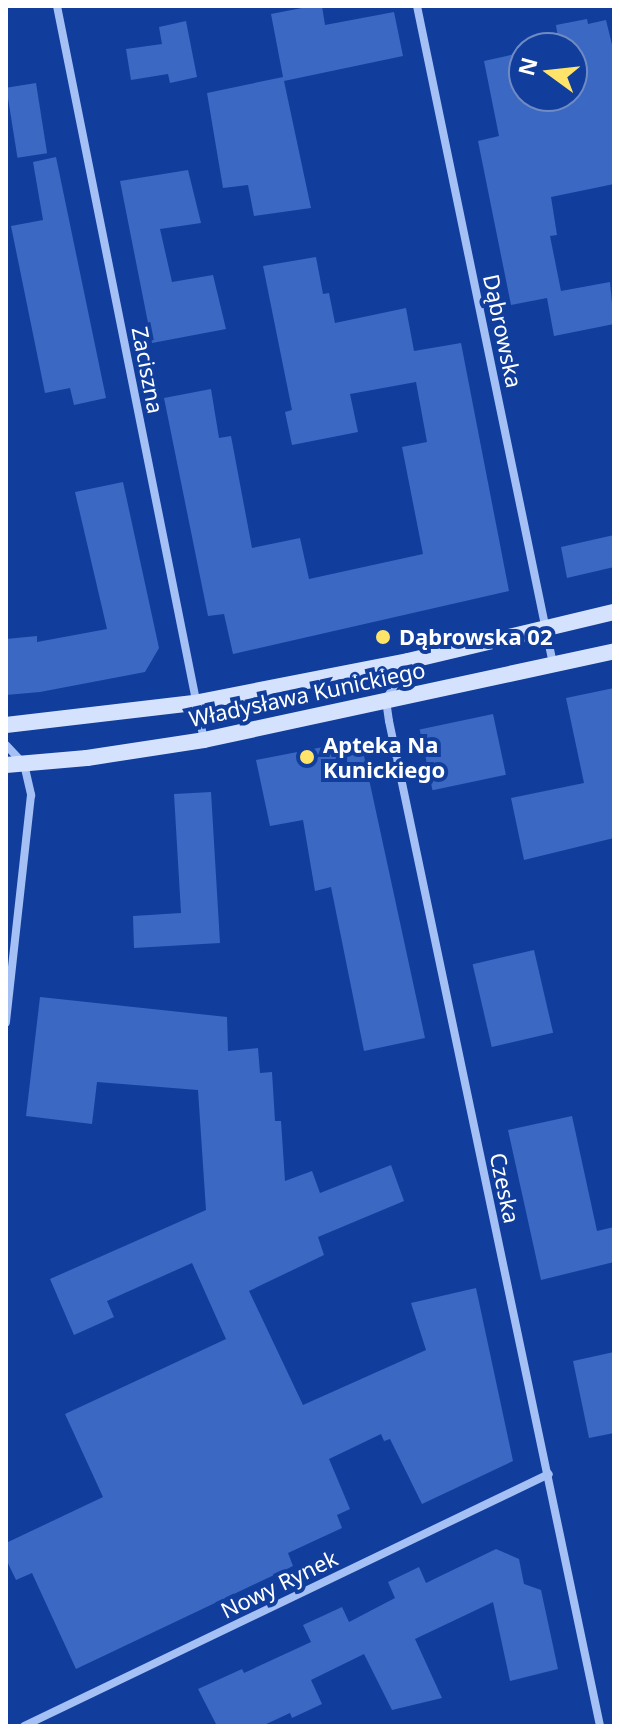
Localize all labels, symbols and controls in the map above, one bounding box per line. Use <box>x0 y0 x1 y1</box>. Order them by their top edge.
north arrow <box>508 32 588 112</box>
text: N <box>510 54 544 79</box>
street label: Dąbrowska <box>478 272 528 390</box>
street label: Zaciszna <box>127 324 169 416</box>
place label: Dąbrowska 02 <box>399 624 552 650</box>
marker: Dąbrowska 02 <box>374 628 392 646</box>
street label: Władysława Kunickiego <box>186 656 428 732</box>
place label: Apteka Na Kunickiego <box>323 731 445 782</box>
marker: Apteka Na Kunickiego <box>298 748 316 766</box>
street label: Czeska <box>485 1150 525 1226</box>
street label: Nowy Rynek <box>216 1544 342 1624</box>

